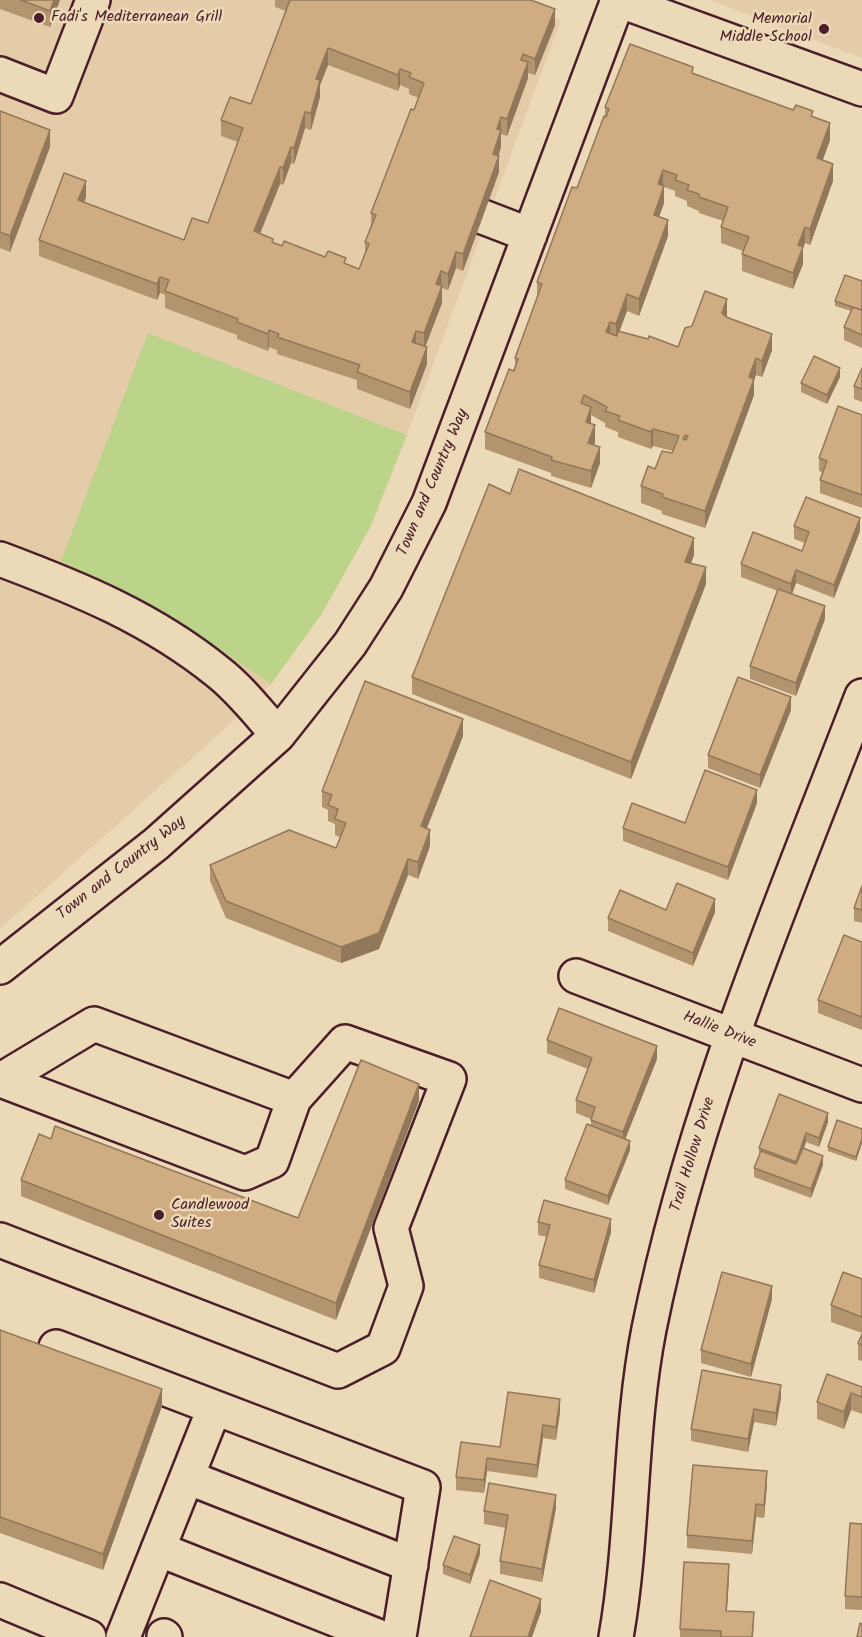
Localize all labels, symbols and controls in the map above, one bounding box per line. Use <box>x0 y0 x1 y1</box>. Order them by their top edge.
place label: Fadi's Mediterranean Grill <box>51 8 222 28</box>
place label: Memorial Middle School <box>719 10 812 48</box>
marker: Fadi's Mediterranean Grill <box>32 11 46 25</box>
marker: Memorial Middle School <box>817 22 831 36</box>
street label: Town and Country Way <box>394 407 474 559</box>
street label: Town and Country Way <box>54 813 190 925</box>
street label: Hallie Drive <box>680 1008 758 1054</box>
street label: Trail Hollow Drive <box>667 1095 721 1215</box>
place label: Candlewood Suites <box>171 1196 249 1234</box>
marker: Candlewood Suites <box>152 1208 166 1222</box>

